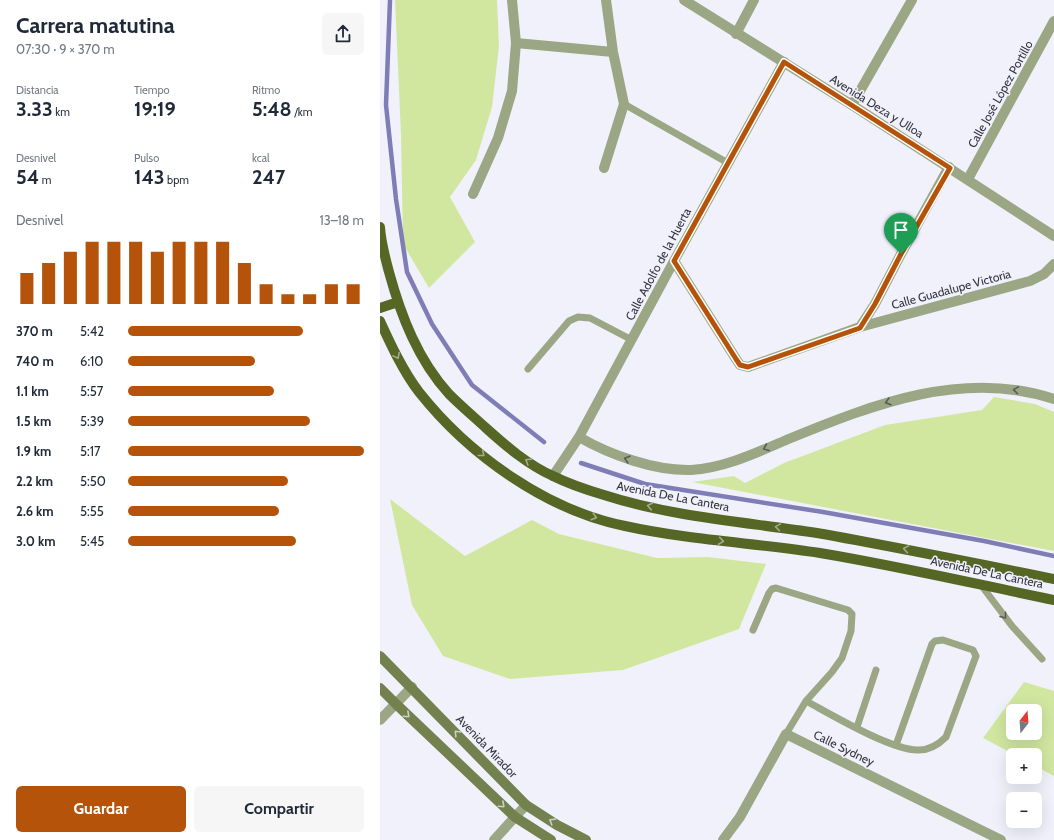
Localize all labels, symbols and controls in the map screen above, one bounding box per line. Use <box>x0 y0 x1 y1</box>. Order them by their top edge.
text: Carrera matutina <box>16 12 175 39</box>
button: share <box>322 13 364 55</box>
street label: Calle José López Portillo <box>964 37 1036 150</box>
text: 07:30 · 9 × 370 m <box>16 41 115 57</box>
street label: Avenida Deza y Ulloa <box>827 71 927 141</box>
text: Distancia <box>16 83 59 97</box>
text: Tiempo <box>134 83 170 97</box>
text: Ritmo <box>252 83 280 97</box>
text: 3.33 <box>16 97 53 121</box>
text: 19:19 <box>134 97 176 121</box>
text: 5:48 <box>252 97 292 121</box>
text: km <box>53 105 70 119</box>
text: /km <box>292 105 312 119</box>
text: Desnivel <box>16 151 56 165</box>
text: Pulso <box>134 151 159 165</box>
text: kcal <box>252 151 270 165</box>
text: 54 <box>16 165 39 189</box>
text: 143 <box>134 165 165 189</box>
text: 247 <box>252 165 285 189</box>
text: m <box>39 173 51 187</box>
text: bpm <box>165 173 189 187</box>
street label: Calle Adolfo de la Huerta <box>622 205 694 323</box>
text: Desnivel <box>16 212 63 228</box>
text: 13–18 m <box>319 212 364 228</box>
pin <box>884 213 918 254</box>
icon: arrive <box>890 219 912 241</box>
street label: Calle Guadalupe Victoria <box>890 266 1013 312</box>
text: 370 m <box>16 323 53 339</box>
text: 5:42 <box>80 323 104 339</box>
one-way arrow <box>393 352 400 359</box>
text: 740 m <box>16 353 54 369</box>
text: 6:10 <box>80 353 103 369</box>
text: 1.1 km <box>16 383 49 399</box>
text: 5:57 <box>80 383 103 399</box>
one-way arrow <box>1013 386 1019 395</box>
one-way arrow <box>885 398 892 406</box>
text: 1.5 km <box>16 413 51 429</box>
text: 5:39 <box>80 413 104 429</box>
text: 1.9 km <box>16 443 51 459</box>
text: 5:17 <box>80 443 101 459</box>
one-way arrow <box>763 444 770 452</box>
one-way arrow <box>477 449 484 456</box>
one-way arrow <box>624 455 631 464</box>
one-way arrow <box>526 459 533 466</box>
text: 2.2 km <box>16 473 53 489</box>
text: 5:50 <box>80 473 106 489</box>
street label: Avenida De La Cantera <box>615 478 731 514</box>
text: 2.6 km <box>16 503 54 519</box>
text: 5:55 <box>80 503 104 519</box>
one-way arrow <box>646 503 653 511</box>
one-way arrow <box>590 512 597 521</box>
one-way arrow <box>775 524 781 532</box>
text: 3.0 km <box>16 533 55 549</box>
text: 5:45 <box>80 533 104 549</box>
one-way arrow <box>718 536 725 545</box>
one-way arrow <box>903 546 909 554</box>
street label: Avenida De La Cantera <box>929 553 1045 591</box>
one-way arrow <box>1000 611 1007 618</box>
north arrow <box>1006 704 1042 740</box>
map controls <box>1006 704 1042 828</box>
one-way arrow <box>403 710 410 717</box>
street label: Avenida Mirador <box>453 711 521 781</box>
street label: Calle Sydney <box>811 727 877 769</box>
one-way arrow <box>454 730 462 738</box>
button: + <box>1006 748 1042 784</box>
button: Guardar <box>16 786 186 832</box>
button: Compartir <box>194 786 364 832</box>
button: − <box>1006 792 1042 828</box>
one-way arrow <box>497 800 505 807</box>
one-way arrow <box>549 819 556 826</box>

